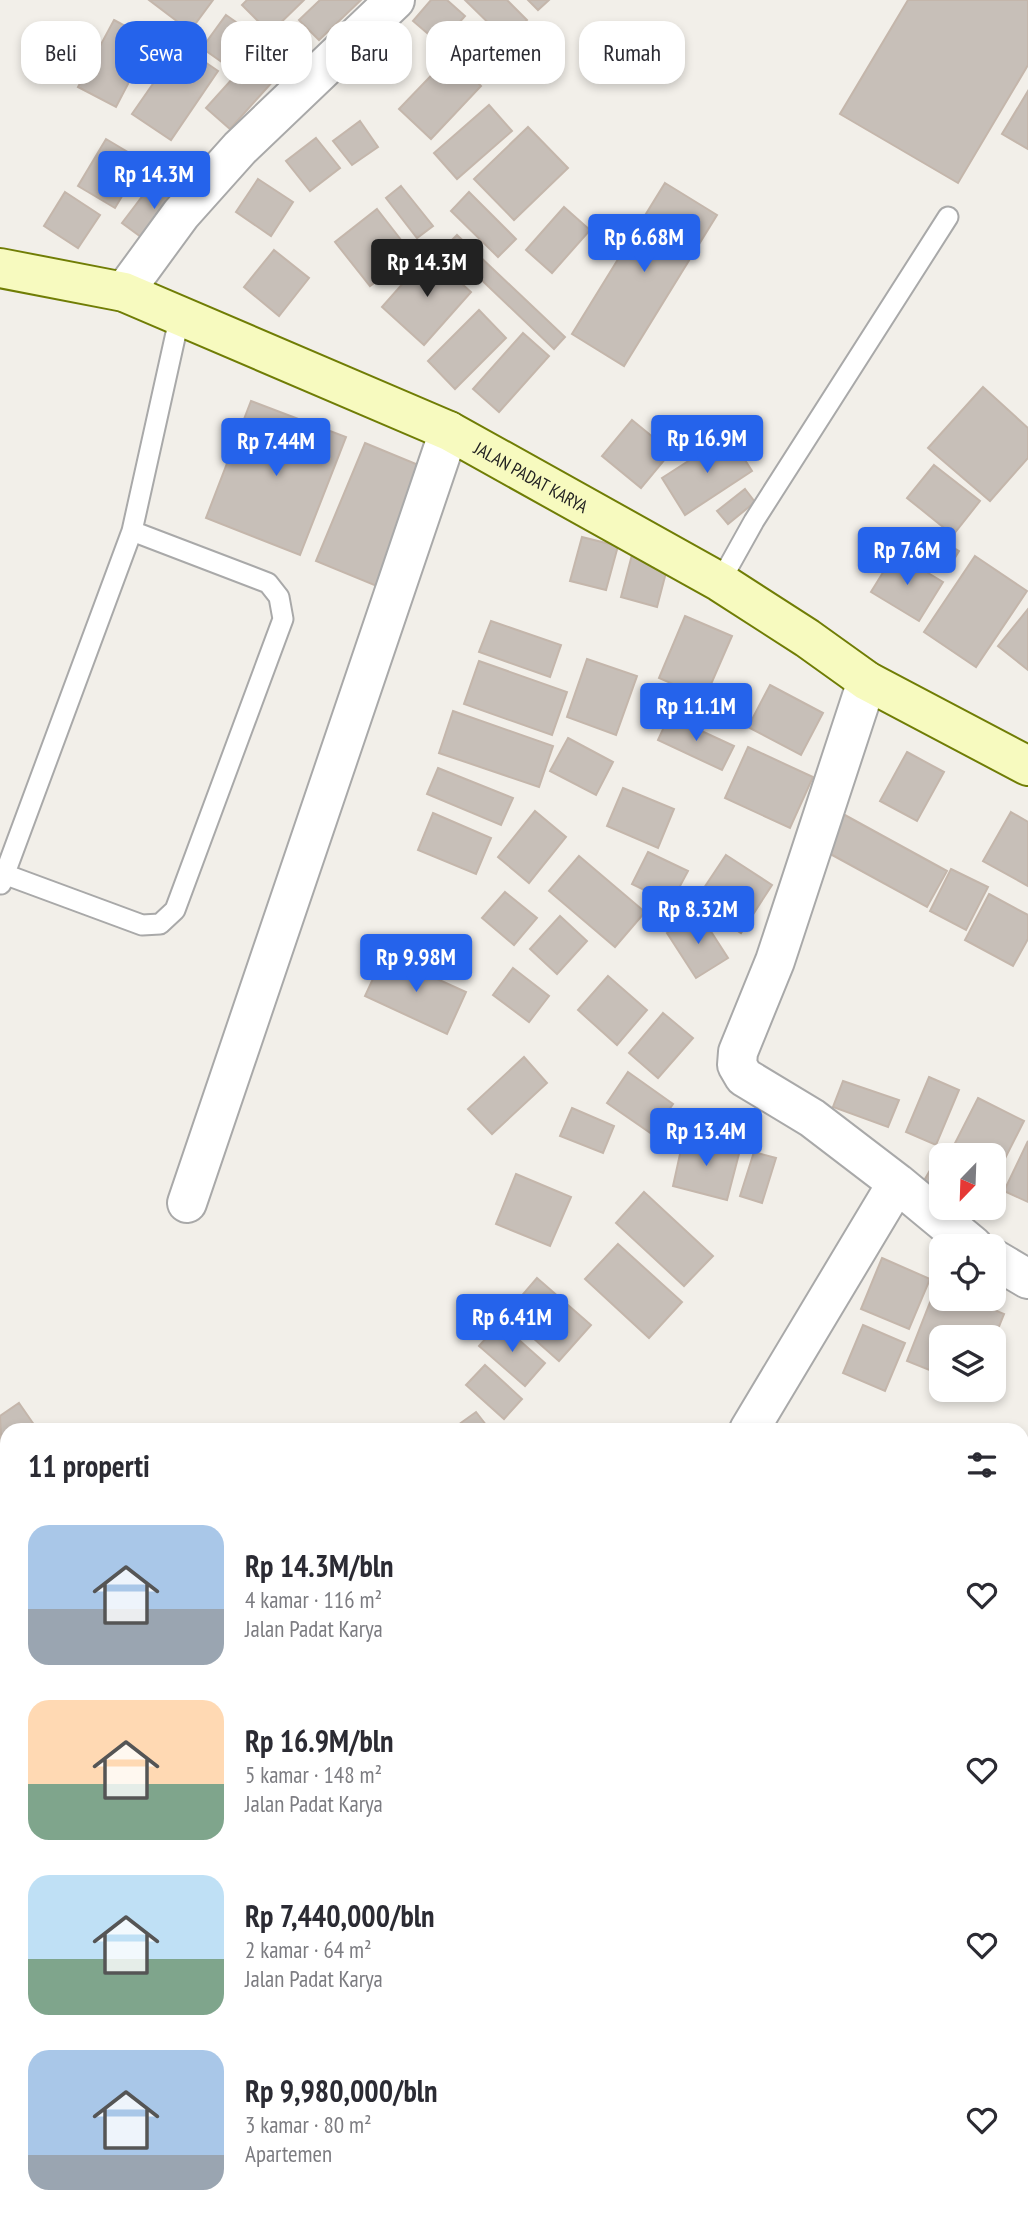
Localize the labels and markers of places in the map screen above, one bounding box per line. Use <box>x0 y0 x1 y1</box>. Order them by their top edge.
pin: Rp 14.3M <box>82 152 226 211</box>
pin: Rp 6.68M <box>572 215 716 274</box>
pin: Rp 14.3M <box>355 240 499 299</box>
pin: Rp 16.9M <box>635 416 779 475</box>
pin: Rp 7.44M <box>204 419 348 478</box>
pin: Rp 7.6M <box>842 528 972 587</box>
pin: Rp 11.1M <box>624 684 768 743</box>
pin: Rp 8.32M <box>626 886 770 946</box>
pin: Rp 9.98M <box>344 934 488 994</box>
pin: Rp 13.4M <box>634 1108 778 1168</box>
pin: Rp 6.41M <box>440 1294 584 1354</box>

